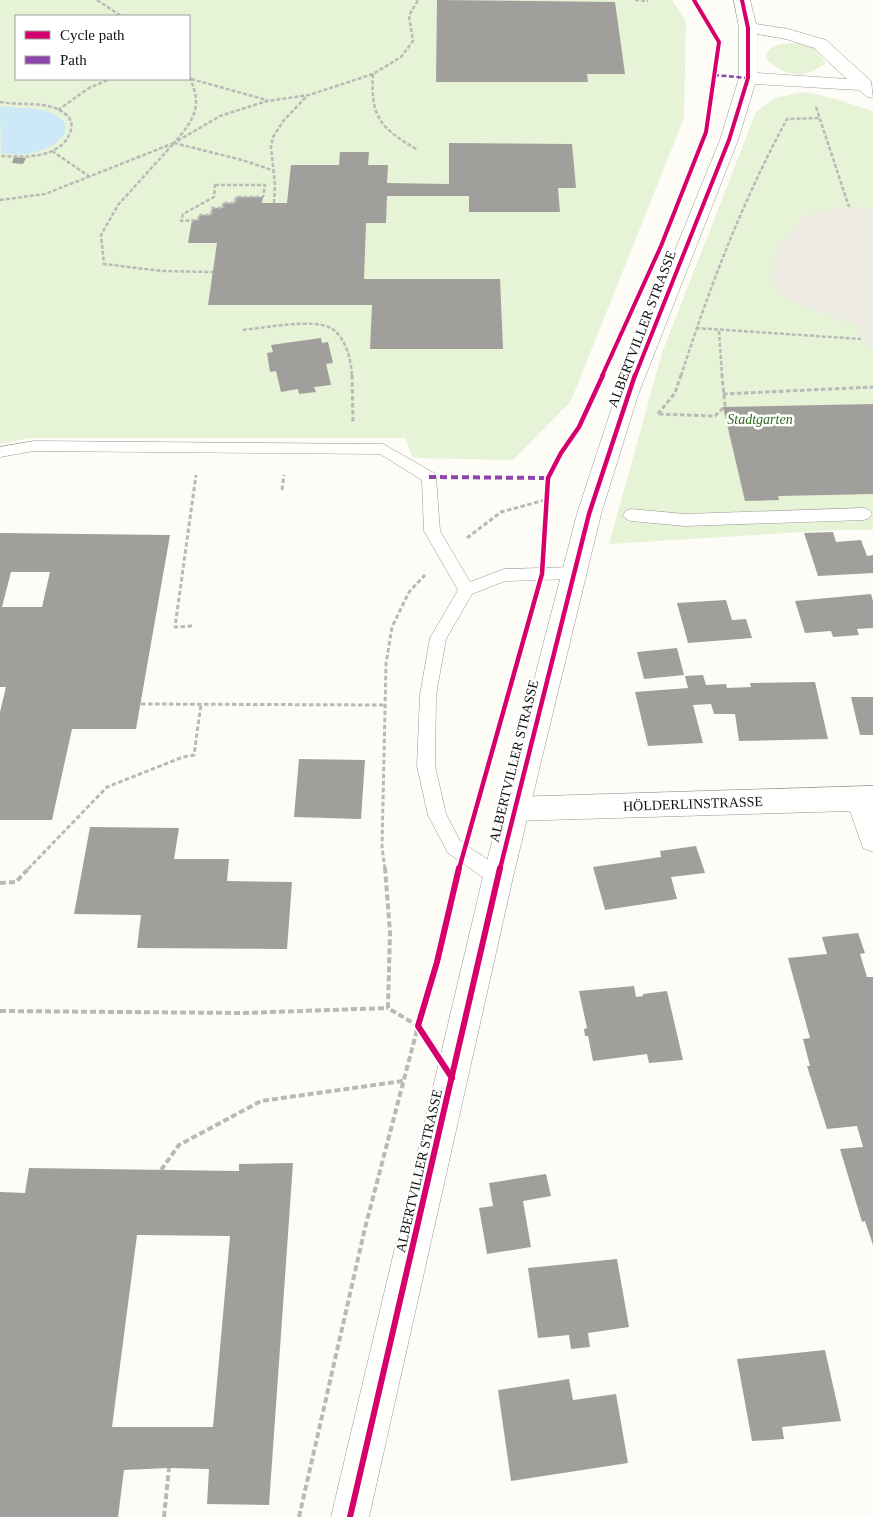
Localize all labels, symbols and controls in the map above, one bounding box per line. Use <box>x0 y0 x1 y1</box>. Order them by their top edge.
legend <box>15 15 190 80</box>
text: Cycle path <box>60 27 125 43</box>
text: Path <box>60 52 87 68</box>
street label: ALBERTVILLER STRASSE <box>605 248 679 410</box>
park label: Stadtgarten <box>727 412 793 427</box>
street label: ALBERTVILLER STRASSE <box>487 678 541 844</box>
street label: HÖLDERLINSTRASSE <box>623 793 763 814</box>
street label: ALBERTVILLER STRASSE <box>393 1088 445 1254</box>

